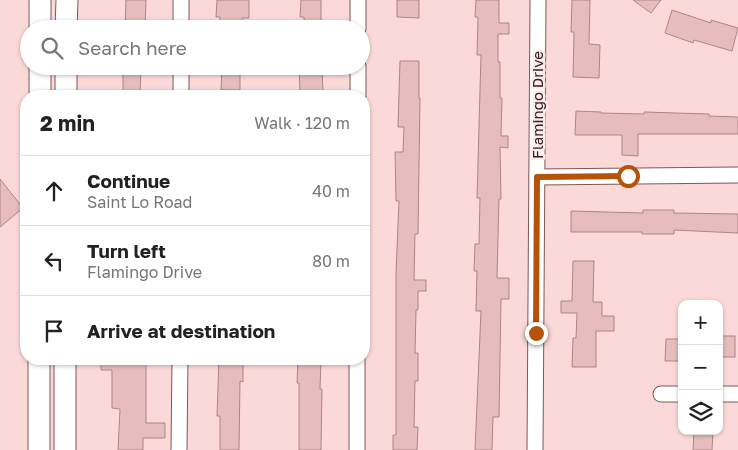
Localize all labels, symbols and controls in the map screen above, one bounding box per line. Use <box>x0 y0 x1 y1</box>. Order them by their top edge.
search box <box>20 20 370 75</box>
icon: search <box>38 34 66 62</box>
text: Search here <box>78 36 187 59</box>
street label: Flamingo Drive <box>528 51 546 159</box>
text: 2 min <box>40 110 95 136</box>
text: Walk · 120 m <box>254 113 350 133</box>
route start <box>617 165 640 188</box>
text: Continue <box>87 169 170 192</box>
icon: ahead <box>40 177 68 205</box>
text: 40 m <box>312 181 350 201</box>
text: Saint Lo Road <box>87 192 192 212</box>
text: Turn left <box>87 239 166 262</box>
icon: left <box>40 247 68 275</box>
text: 80 m <box>312 251 350 271</box>
text: Flamingo Drive <box>87 262 202 282</box>
map controls <box>678 300 723 435</box>
button: + <box>678 300 723 345</box>
icon: arrive <box>40 317 68 345</box>
text: Arrive at destination <box>87 319 275 342</box>
route end <box>525 322 548 345</box>
button: − <box>678 345 723 390</box>
button: layers <box>678 390 723 435</box>

